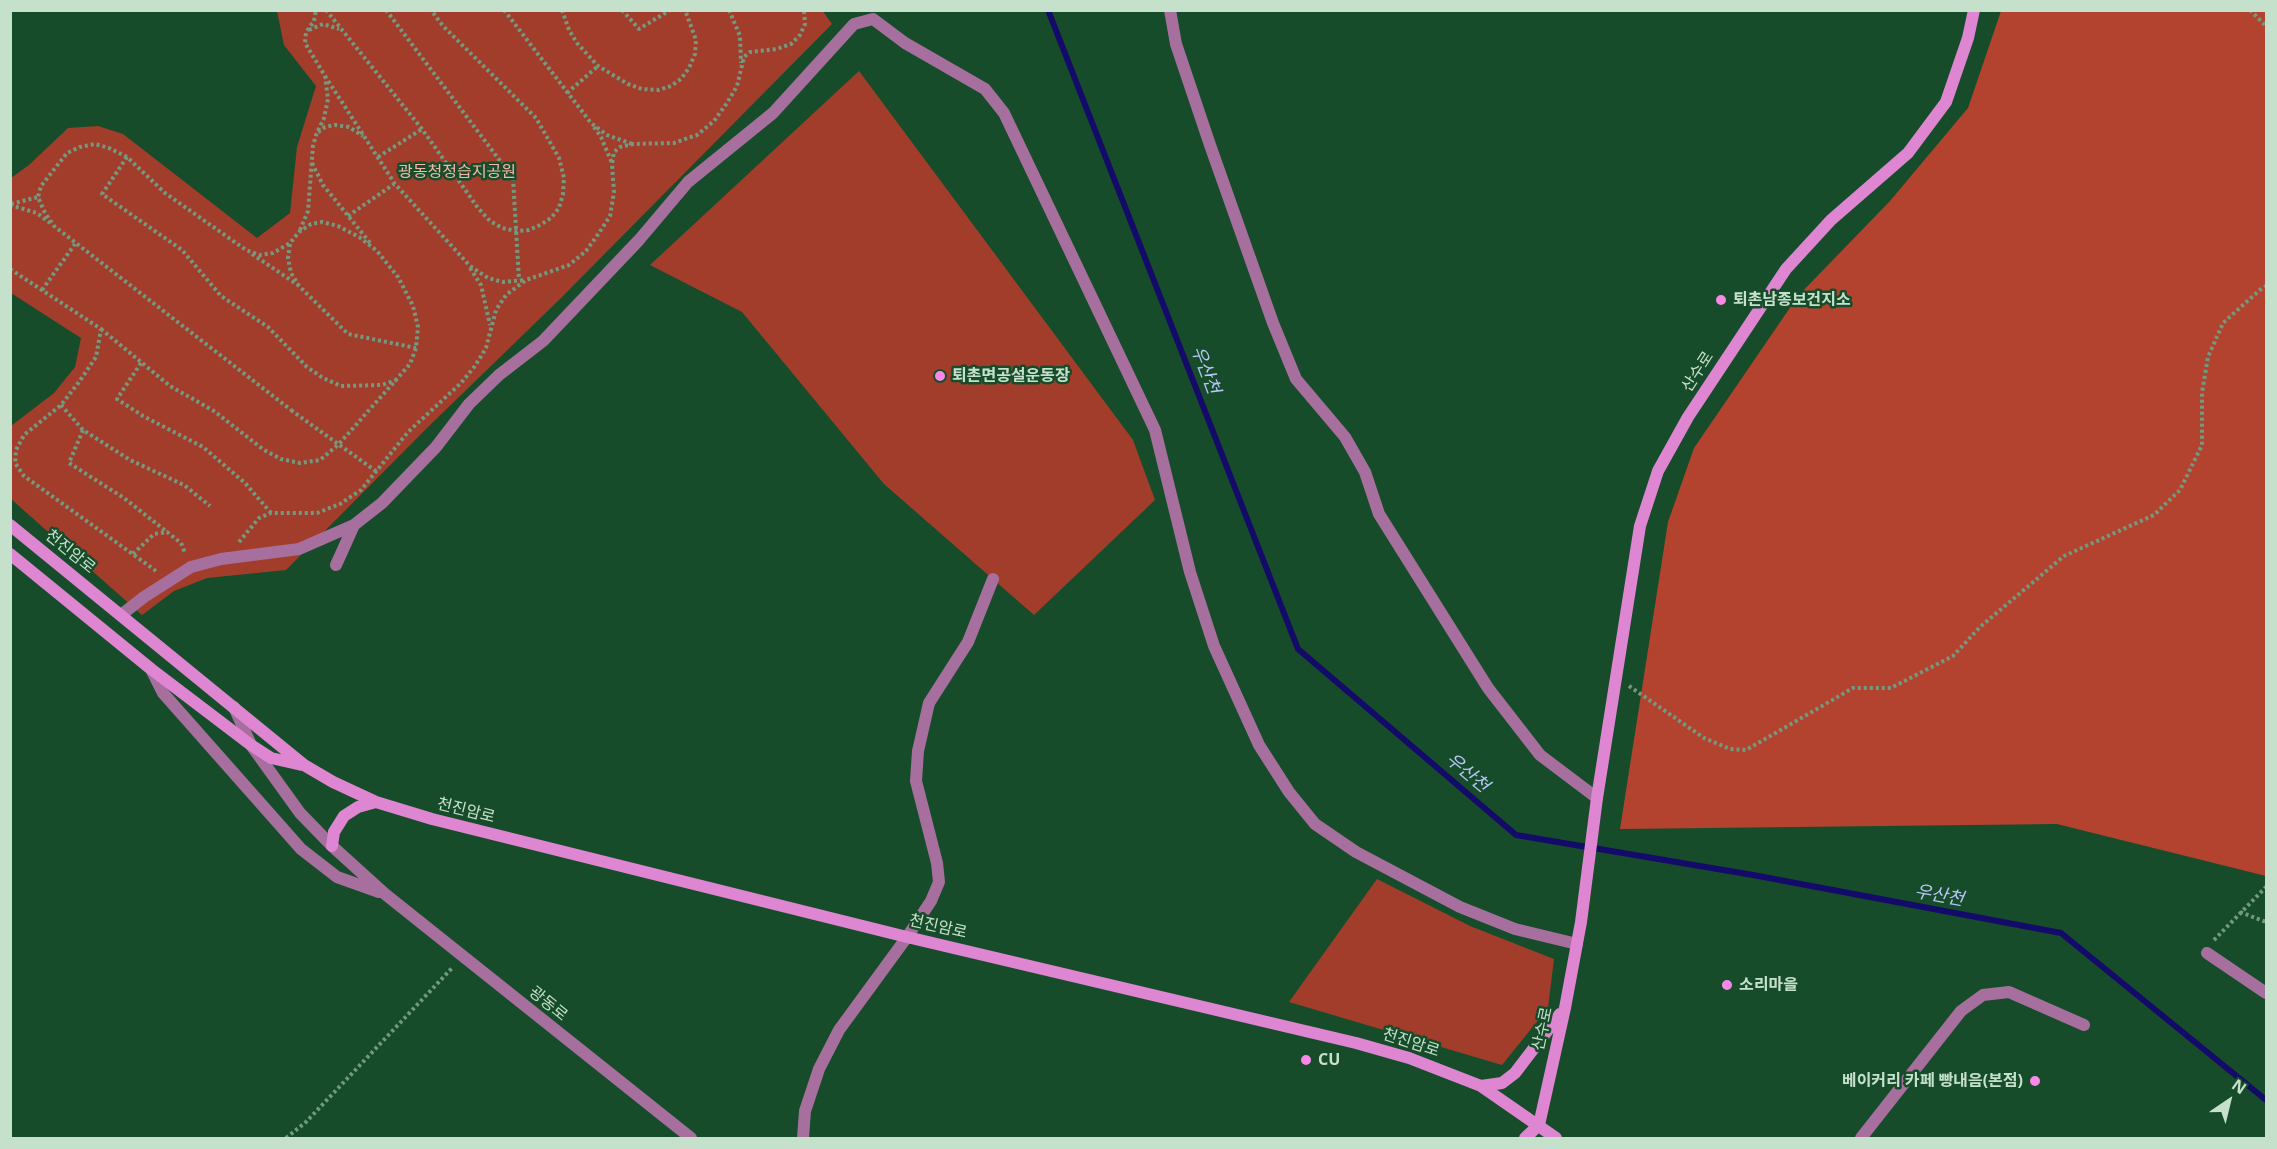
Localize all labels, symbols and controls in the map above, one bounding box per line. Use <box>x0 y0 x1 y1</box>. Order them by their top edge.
park label: 광동청정습지공원 <box>398 162 516 182</box>
place label: 퇴촌남종보건지소 <box>1733 290 1851 310</box>
marker: 퇴촌남종보건지소 <box>1714 293 1728 307</box>
water label: 우산천 <box>1186 343 1224 397</box>
street label: 산수로 <box>1678 348 1718 396</box>
place label: 퇴촌면공설운동장 <box>952 366 1070 386</box>
marker: 퇴촌면공설운동장 <box>933 369 947 383</box>
street label: 천진암로 <box>41 526 99 578</box>
water label: 우산천 <box>1441 749 1493 797</box>
street label: 천진암로 <box>435 795 497 827</box>
water label: 우산천 <box>1913 881 1965 911</box>
street label: 천진암로 <box>907 911 969 943</box>
place label: 소리마을 <box>1739 975 1798 995</box>
marker: 소리마을 <box>1720 978 1734 992</box>
street label: 광동로 <box>525 983 571 1025</box>
street label: 산수로 <box>1529 1005 1557 1053</box>
street label: 천진암로 <box>1380 1025 1442 1061</box>
place label: CU <box>1318 1050 1340 1070</box>
marker: CU <box>1299 1053 1313 1067</box>
place label: 베이커리 카페 빵내음(본점) <box>1842 1071 2023 1091</box>
north arrow <box>2199 1071 2259 1131</box>
marker: 베이커리 카페 빵내음(본점) <box>2028 1074 2042 1088</box>
text: N <box>2228 1074 2251 1099</box>

